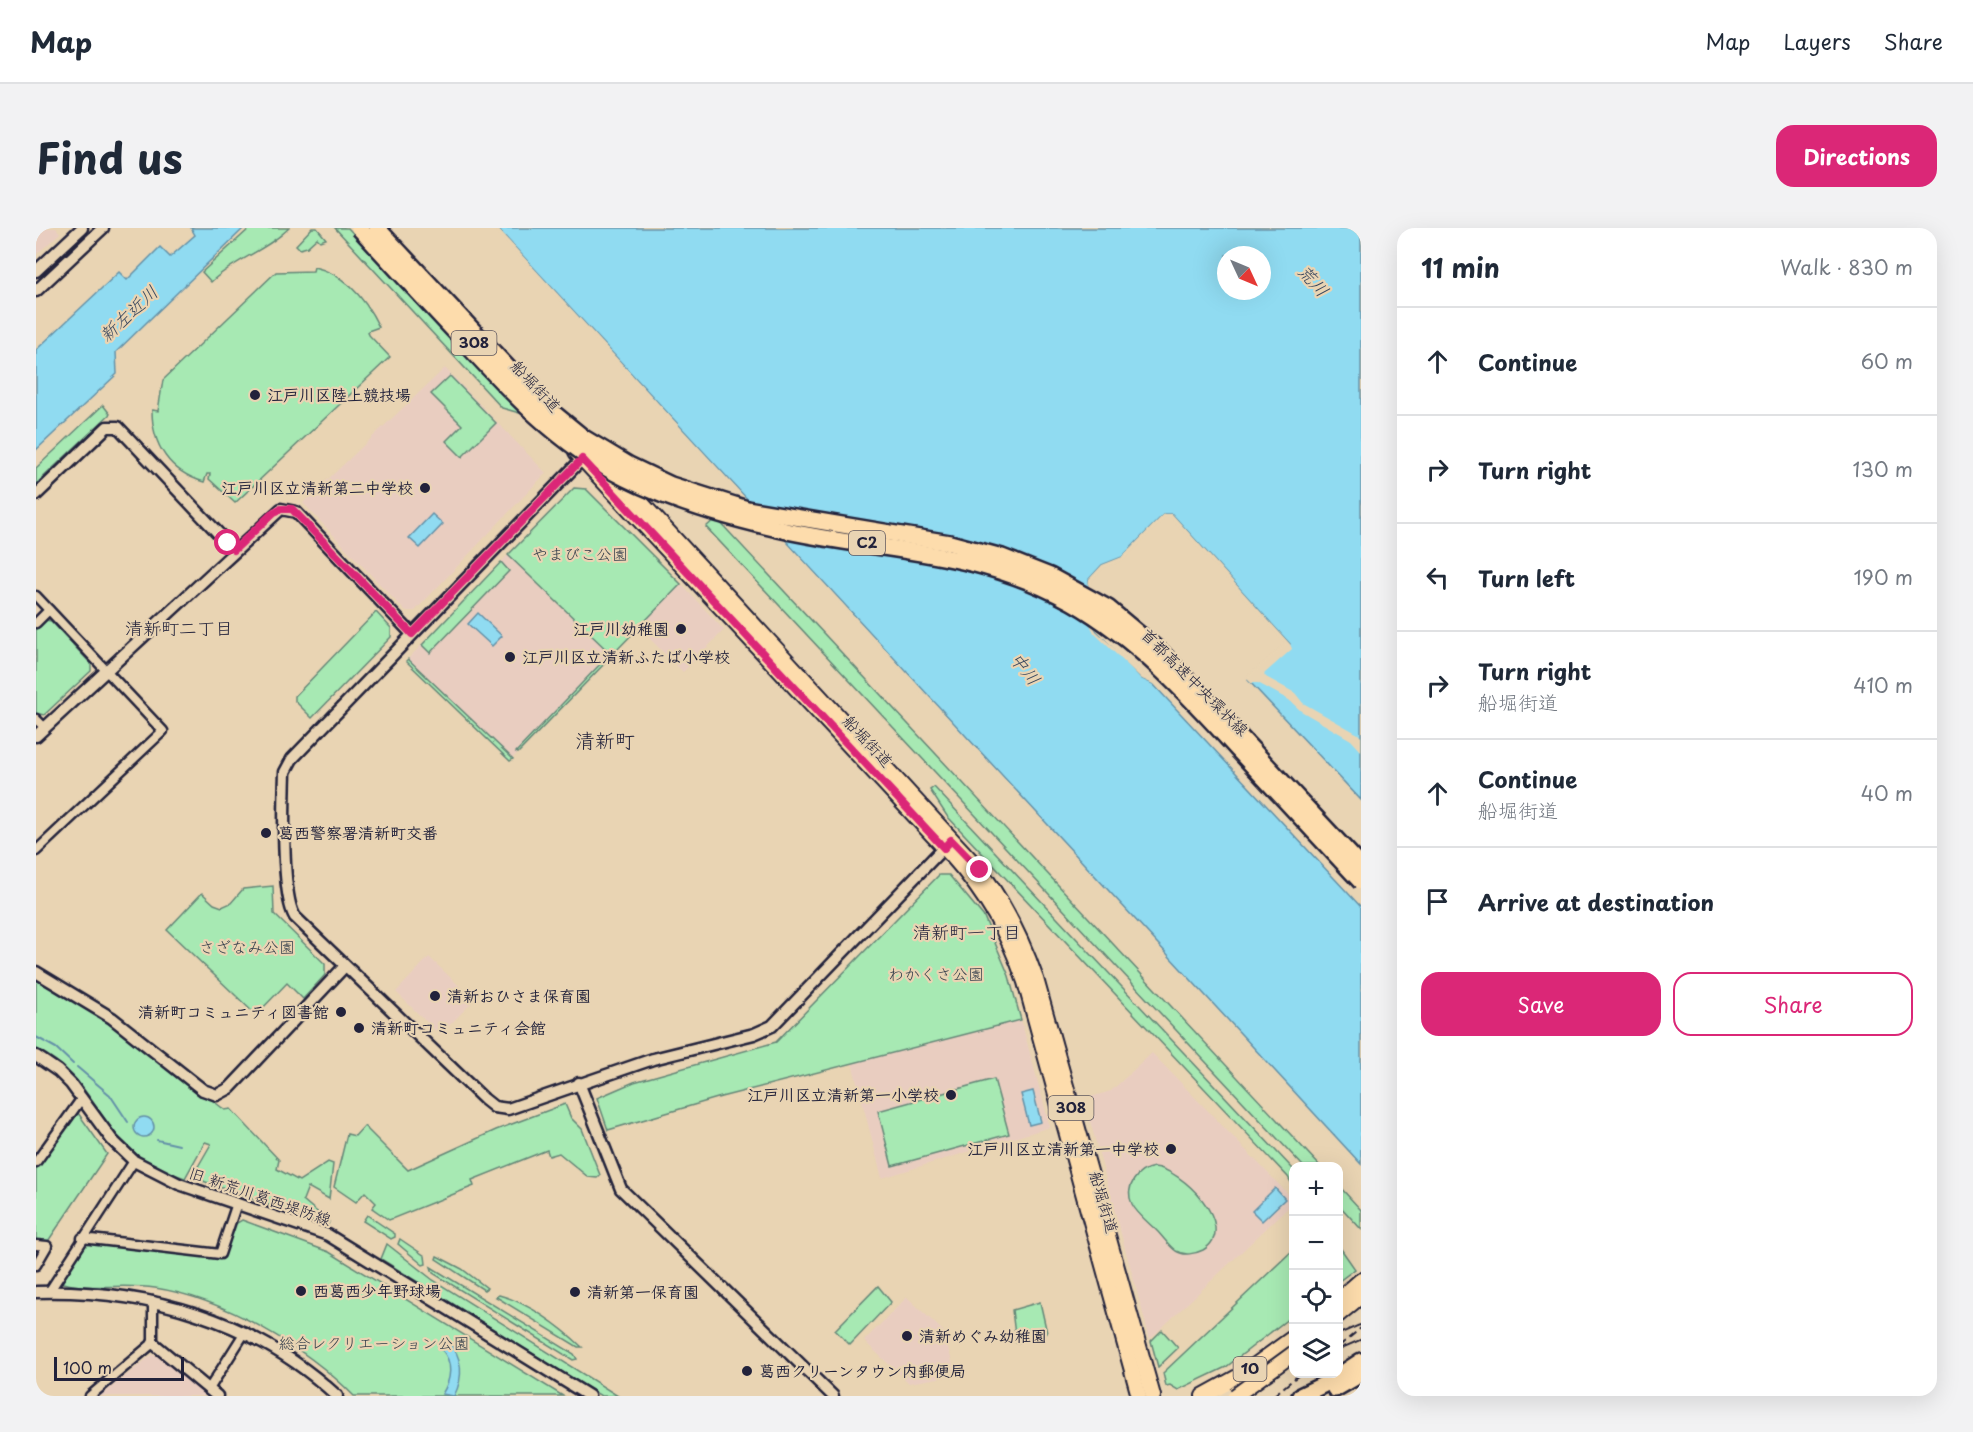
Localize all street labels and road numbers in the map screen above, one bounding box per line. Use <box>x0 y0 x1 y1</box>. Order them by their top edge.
road number: 308 <box>452 331 496 355</box>
street label: 船堀街道 <box>506 354 567 417</box>
road number: C2 <box>849 531 885 555</box>
street label: 首都高速中央環状線 <box>1136 622 1255 741</box>
street label: 船堀街道 <box>838 709 899 772</box>
road number: 308 <box>1048 1096 1094 1120</box>
street label: 旧 新荒川葛西堤防線 <box>186 1159 335 1231</box>
street label: 船堀街道 <box>1085 1168 1125 1236</box>
road number: 10 <box>1234 1357 1266 1381</box>

